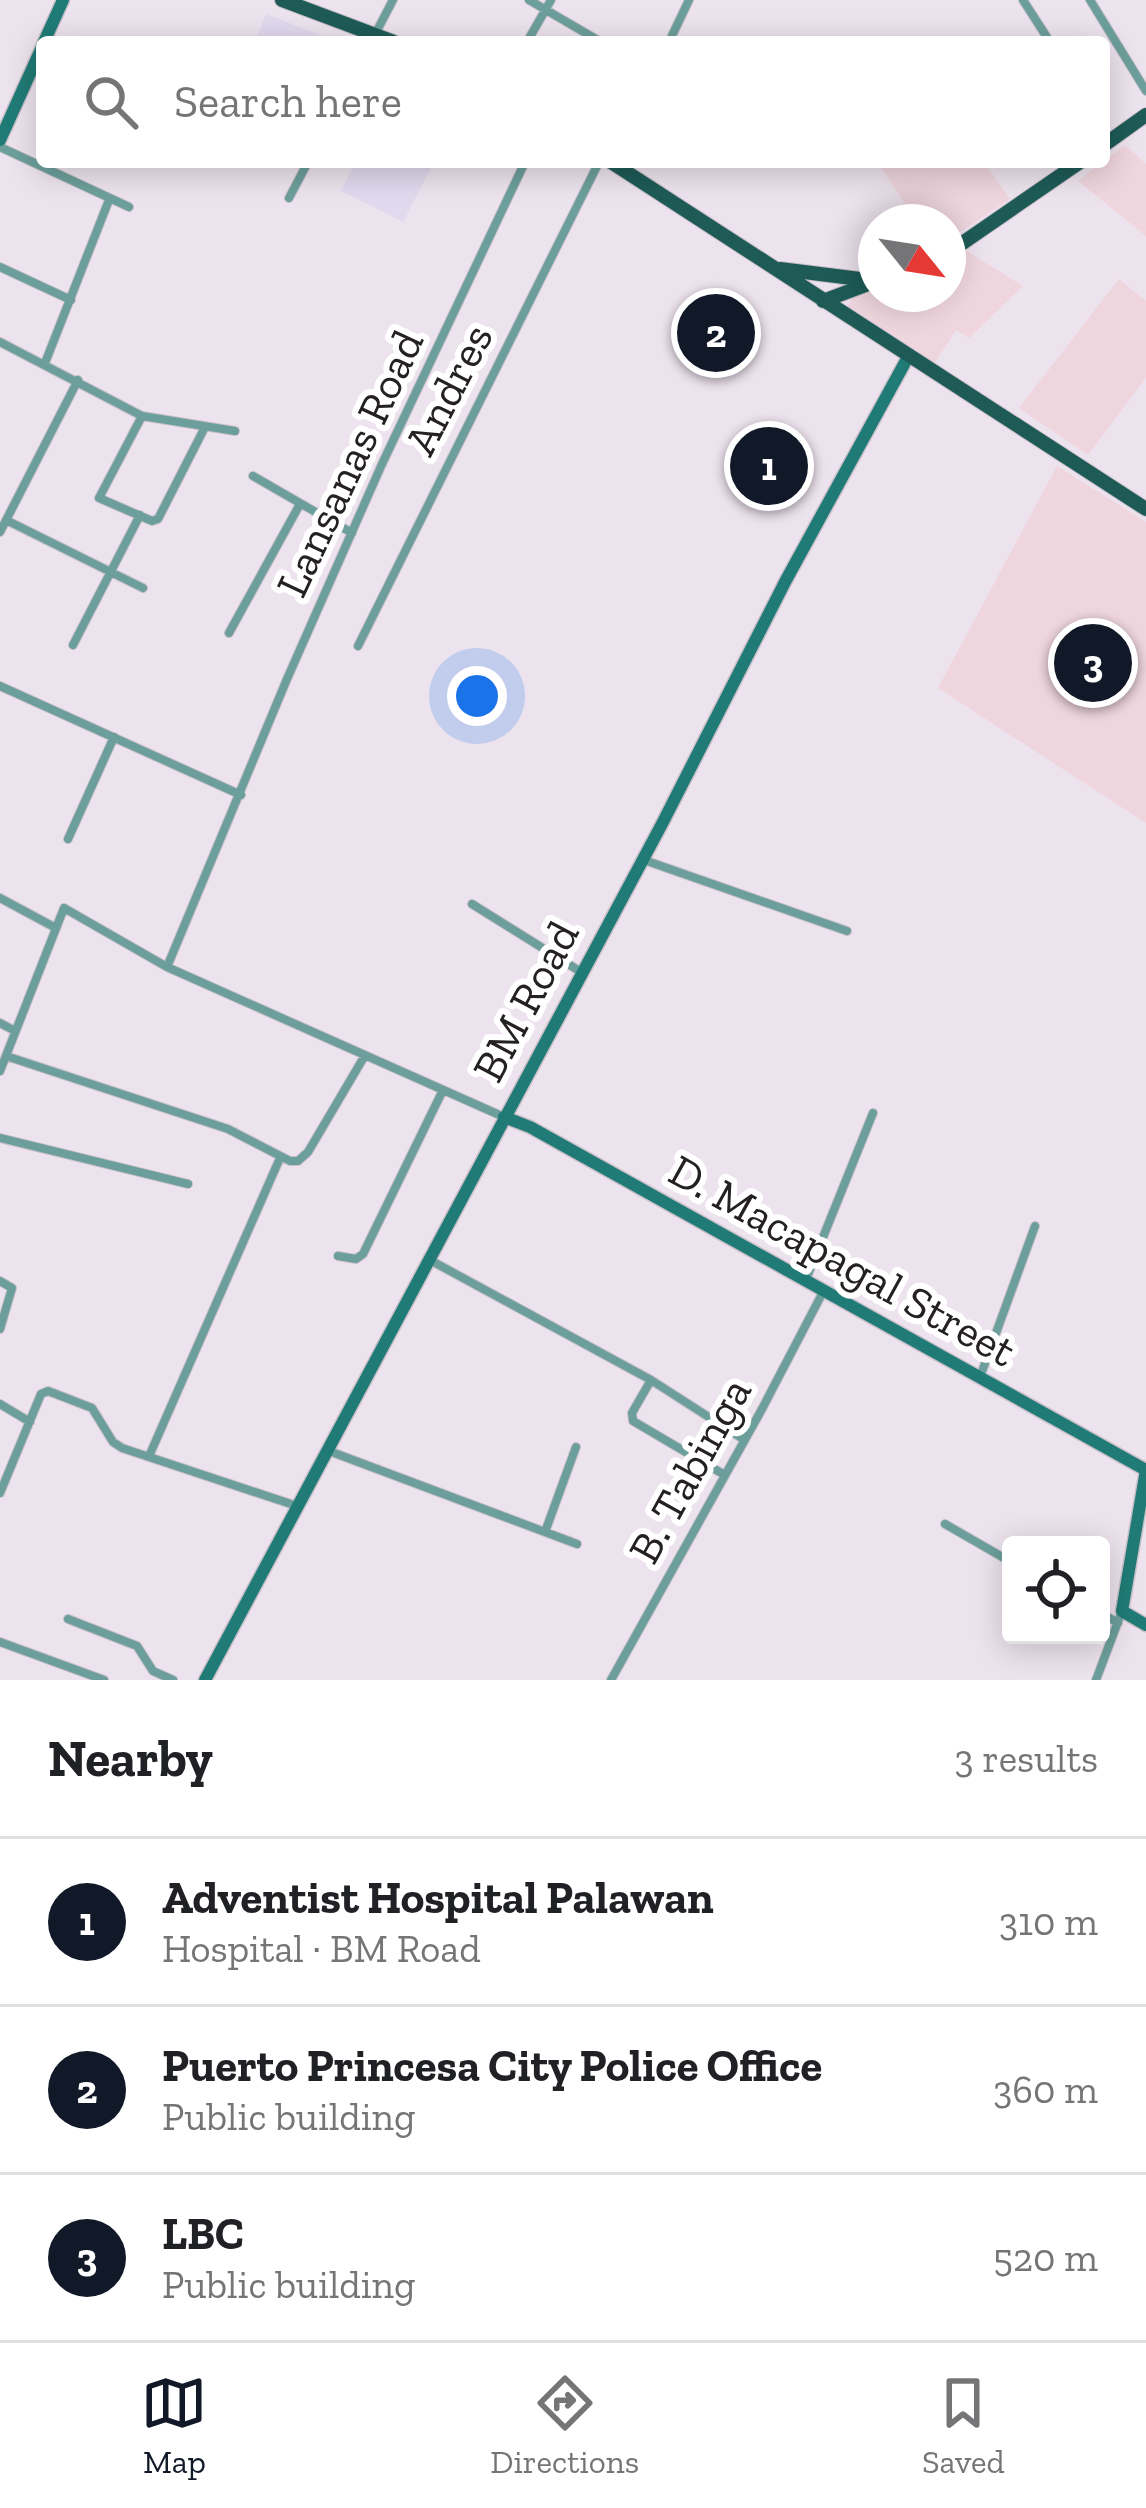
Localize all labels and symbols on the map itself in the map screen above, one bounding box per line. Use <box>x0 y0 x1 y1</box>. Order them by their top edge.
north arrow <box>858 204 966 312</box>
pin: 2 <box>677 288 755 378</box>
street label: Andres <box>393 315 505 464</box>
street label: Lansanas Road <box>265 321 435 605</box>
pin: 1 <box>730 421 808 511</box>
pin: 3 <box>1054 618 1132 708</box>
your location <box>447 666 507 726</box>
street label: BM Road <box>461 912 591 1091</box>
street label: D. Macapagal Street <box>660 1143 1025 1379</box>
street label: B. Tabinga <box>617 1369 763 1572</box>

